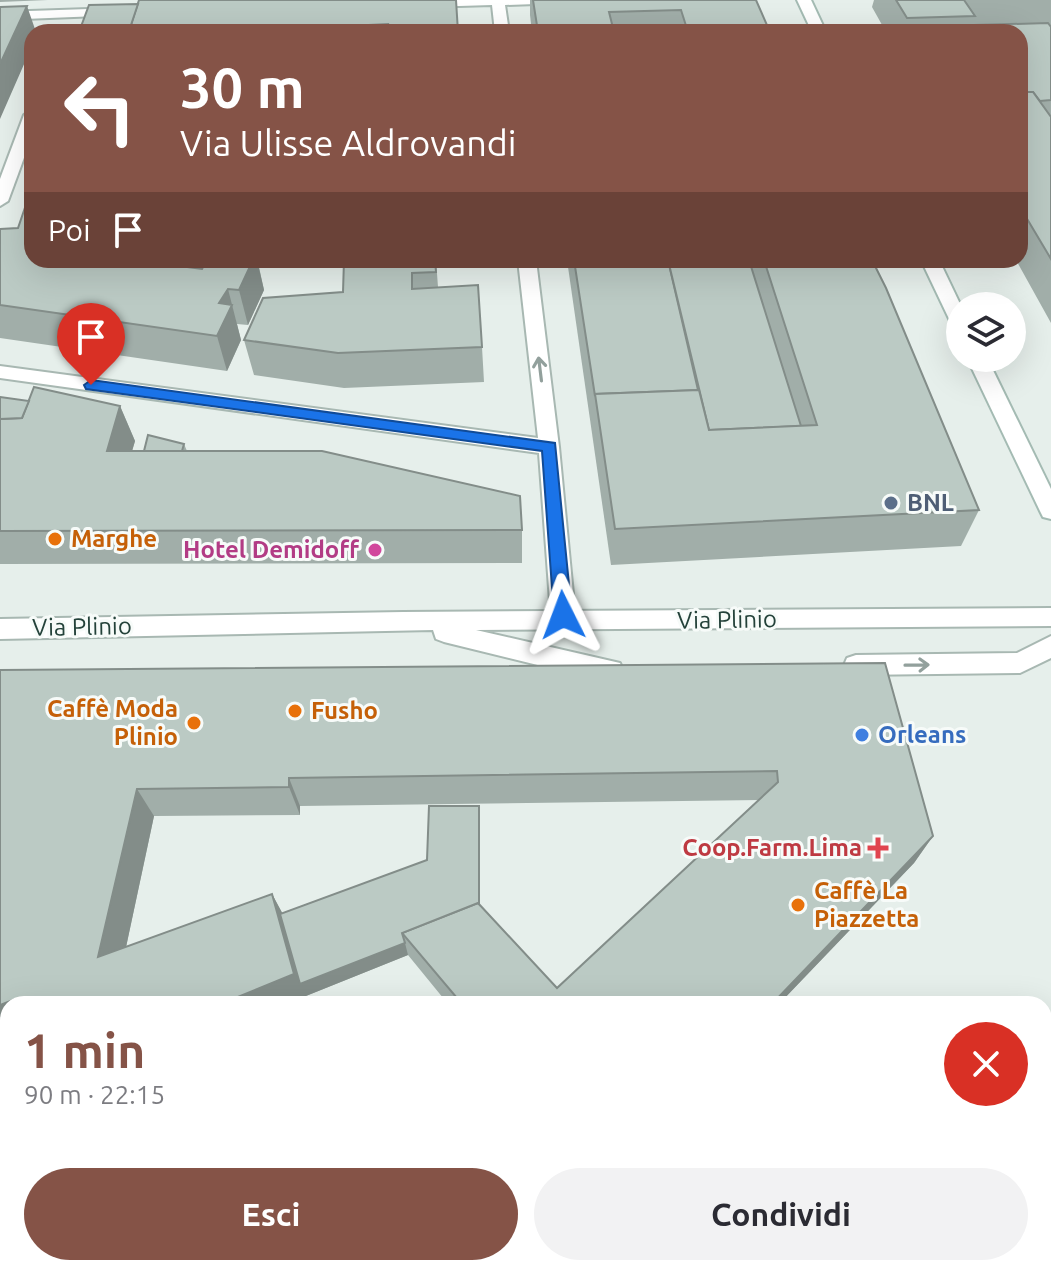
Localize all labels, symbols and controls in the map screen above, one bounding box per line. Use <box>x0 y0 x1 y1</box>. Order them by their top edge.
icon: left <box>48 56 152 160</box>
text: 30 m <box>180 56 305 119</box>
text: Via Ulisse Aldrovandi <box>180 122 517 163</box>
icon: arrive <box>106 208 150 252</box>
text: Poi <box>48 213 90 247</box>
map controls <box>946 292 1026 372</box>
button: layers <box>946 292 1026 372</box>
pin <box>57 303 125 385</box>
icon: arrive <box>69 315 113 359</box>
one-way arrow <box>532 357 547 383</box>
place label: BNL <box>907 489 954 516</box>
marker: BNL <box>882 494 900 512</box>
place label: Marghe <box>71 525 157 552</box>
marker: Marghe <box>46 530 64 548</box>
place label: Hotel Demidoff <box>183 536 359 563</box>
marker: Hotel Demidoff <box>366 541 384 559</box>
position arrow <box>521 573 605 657</box>
street label: Via Plinio <box>677 605 777 634</box>
street label: Via Plinio <box>32 612 132 641</box>
one-way arrow <box>903 657 930 672</box>
place label: Caffè Moda Plinio <box>47 695 178 750</box>
place label: Fusho <box>311 697 378 724</box>
marker: Fusho <box>286 702 304 720</box>
marker: Caffè Moda Plinio <box>185 714 203 732</box>
place label: Orleans <box>878 721 966 748</box>
marker: Orleans <box>853 726 871 744</box>
place label: Coop.Farm.Lima <box>682 834 862 861</box>
marker: Coop.Farm.Lima <box>869 839 887 857</box>
place label: Caffè La Piazzetta <box>814 877 919 932</box>
marker: Caffè La Piazzetta <box>789 896 807 914</box>
button: close <box>944 1022 1028 1106</box>
text: 1 min <box>24 1023 145 1077</box>
text: 90 m · 22:15 <box>24 1080 165 1109</box>
button: Esci <box>24 1168 518 1260</box>
button: Condividi <box>534 1168 1028 1260</box>

